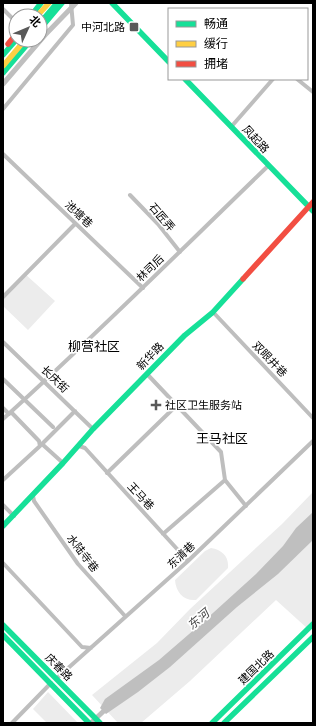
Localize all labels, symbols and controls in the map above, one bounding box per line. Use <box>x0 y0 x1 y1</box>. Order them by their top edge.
north arrow <box>8 8 48 48</box>
legend <box>168 8 308 80</box>
text: 北 <box>27 13 43 29</box>
text: 畅通 <box>204 17 228 30</box>
place label: 中河北路 <box>81 21 125 33</box>
marker: 中河北路 <box>128 21 140 33</box>
text: 缓行 <box>204 37 228 50</box>
text: 拥堵 <box>204 57 228 70</box>
street label: 凤起路 <box>240 123 272 155</box>
street label: 池塘巷 <box>63 198 95 230</box>
street label: 石匠弄 <box>147 201 177 233</box>
street label: 林司后 <box>134 252 166 284</box>
district label: 柳营社区 <box>68 339 120 353</box>
street label: 双眼井巷 <box>250 339 290 379</box>
street label: 新华路 <box>134 340 166 372</box>
street label: 长庆街 <box>39 363 71 395</box>
marker: 社区卫生服务站 <box>150 399 162 411</box>
place label: 社区卫生服务站 <box>165 399 242 411</box>
district label: 王马社区 <box>196 431 248 445</box>
street label: 王马巷 <box>125 480 157 512</box>
street label: 水陆寺巷 <box>65 532 101 574</box>
street label: 东清巷 <box>165 539 197 571</box>
water label: 东河 <box>185 605 213 632</box>
street label: 建国北路 <box>236 647 276 687</box>
street label: 庆春路 <box>43 651 75 683</box>

